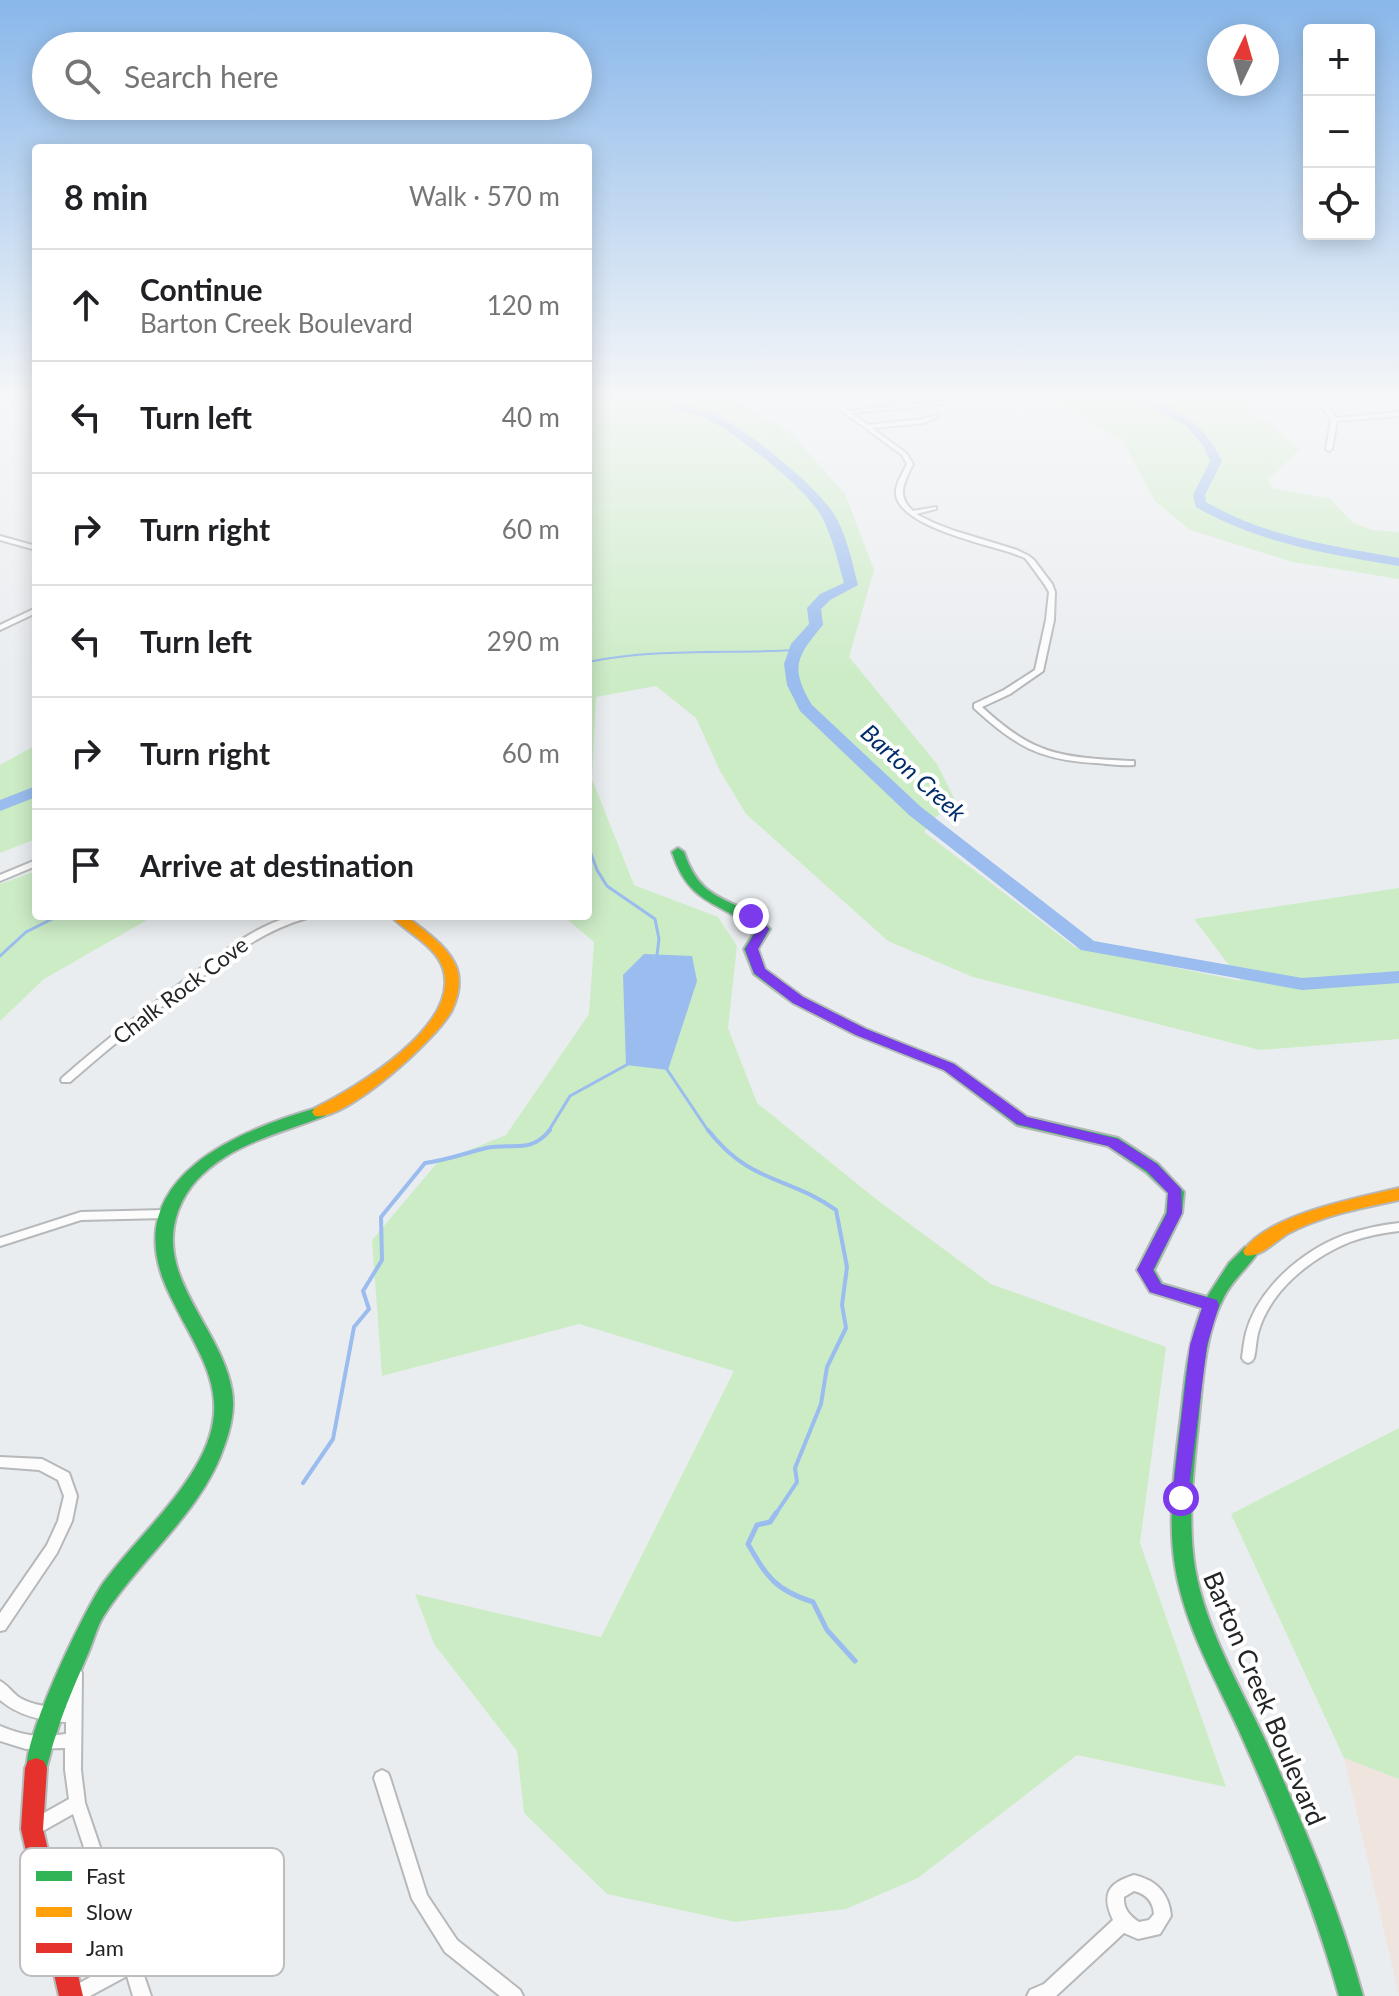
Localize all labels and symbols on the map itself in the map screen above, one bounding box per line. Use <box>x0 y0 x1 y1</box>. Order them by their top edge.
north arrow <box>1207 24 1279 96</box>
water label: Barton Creek <box>856 717 973 827</box>
route end <box>733 898 769 934</box>
street label: Chalk Rock Cove <box>107 930 253 1050</box>
route start <box>1163 1480 1199 1516</box>
street label: Barton Creek Boulevard <box>1197 1566 1333 1830</box>
legend <box>20 1848 284 1976</box>
text: Fast <box>86 1862 125 1889</box>
text: Slow <box>86 1898 133 1925</box>
text: Jam <box>86 1934 124 1961</box>

